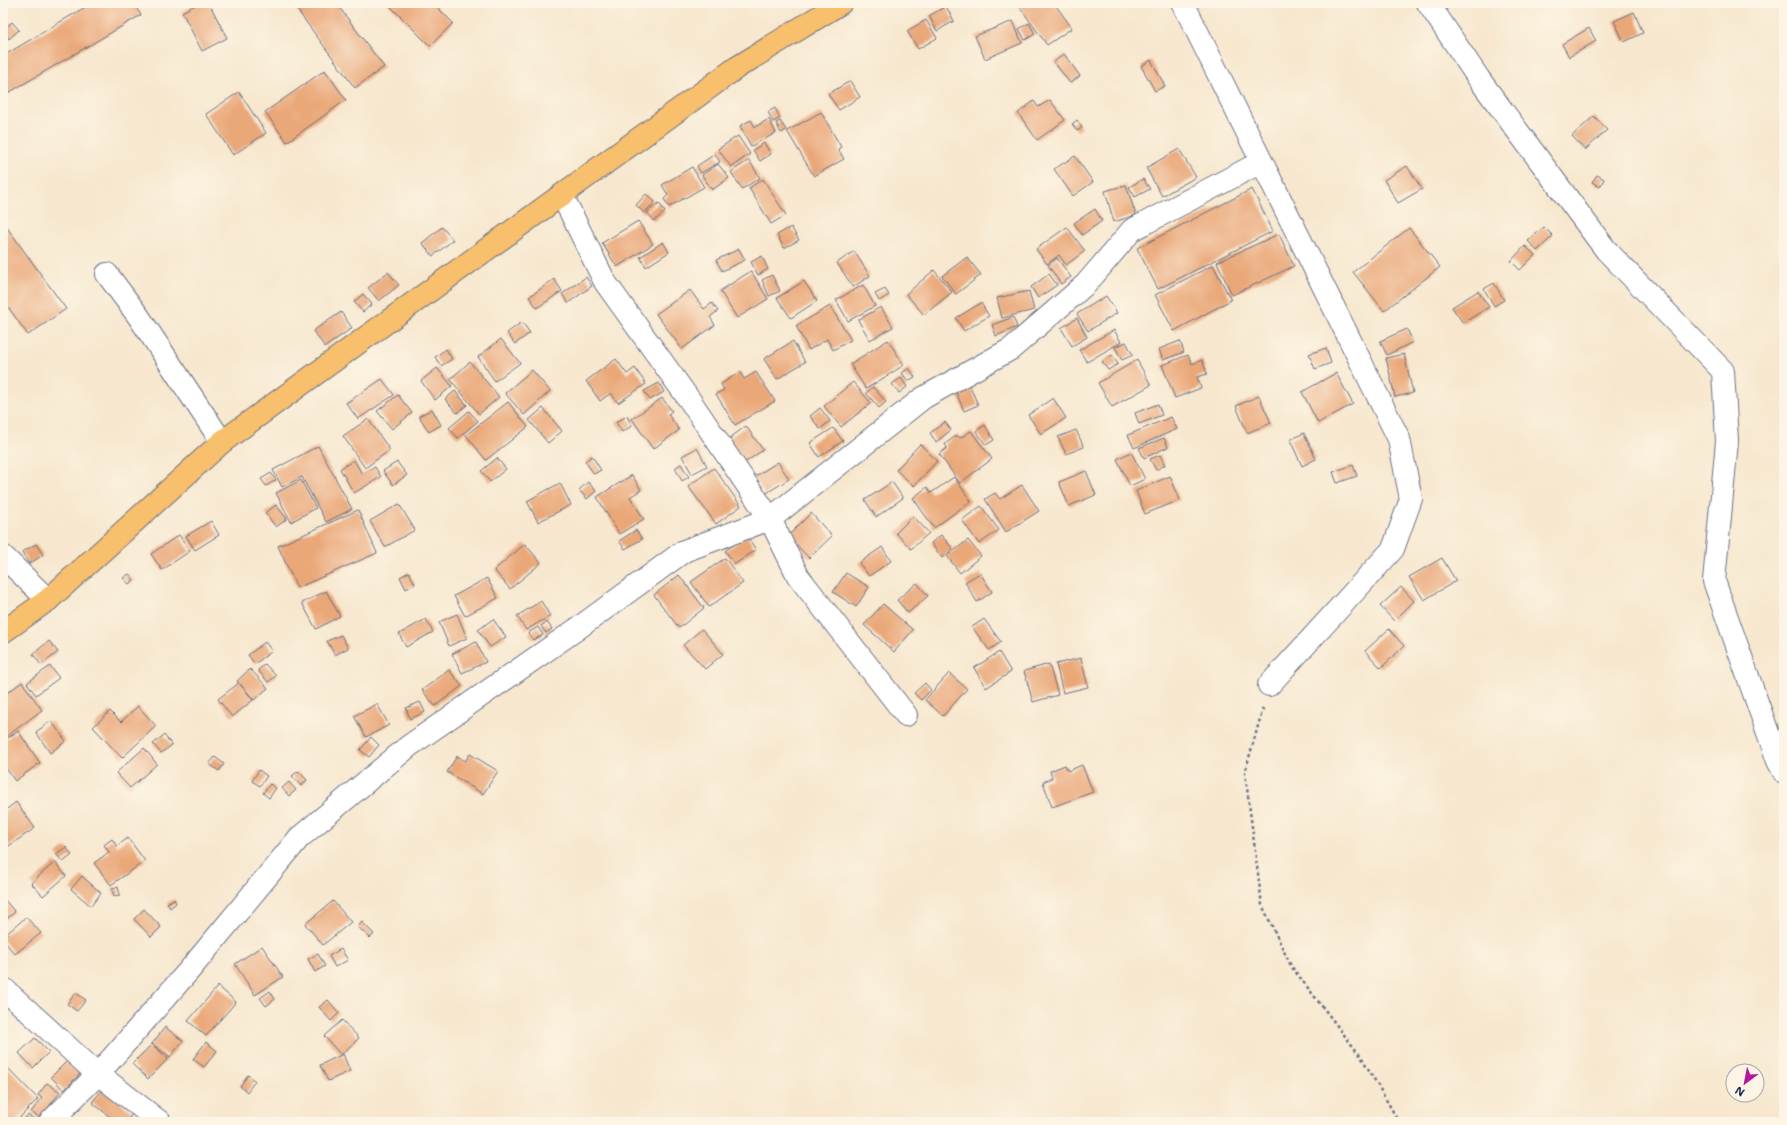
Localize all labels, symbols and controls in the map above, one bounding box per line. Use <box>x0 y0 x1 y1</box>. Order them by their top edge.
north arrow <box>1725 1063 1765 1103</box>
text: N <box>1732 1082 1748 1100</box>

